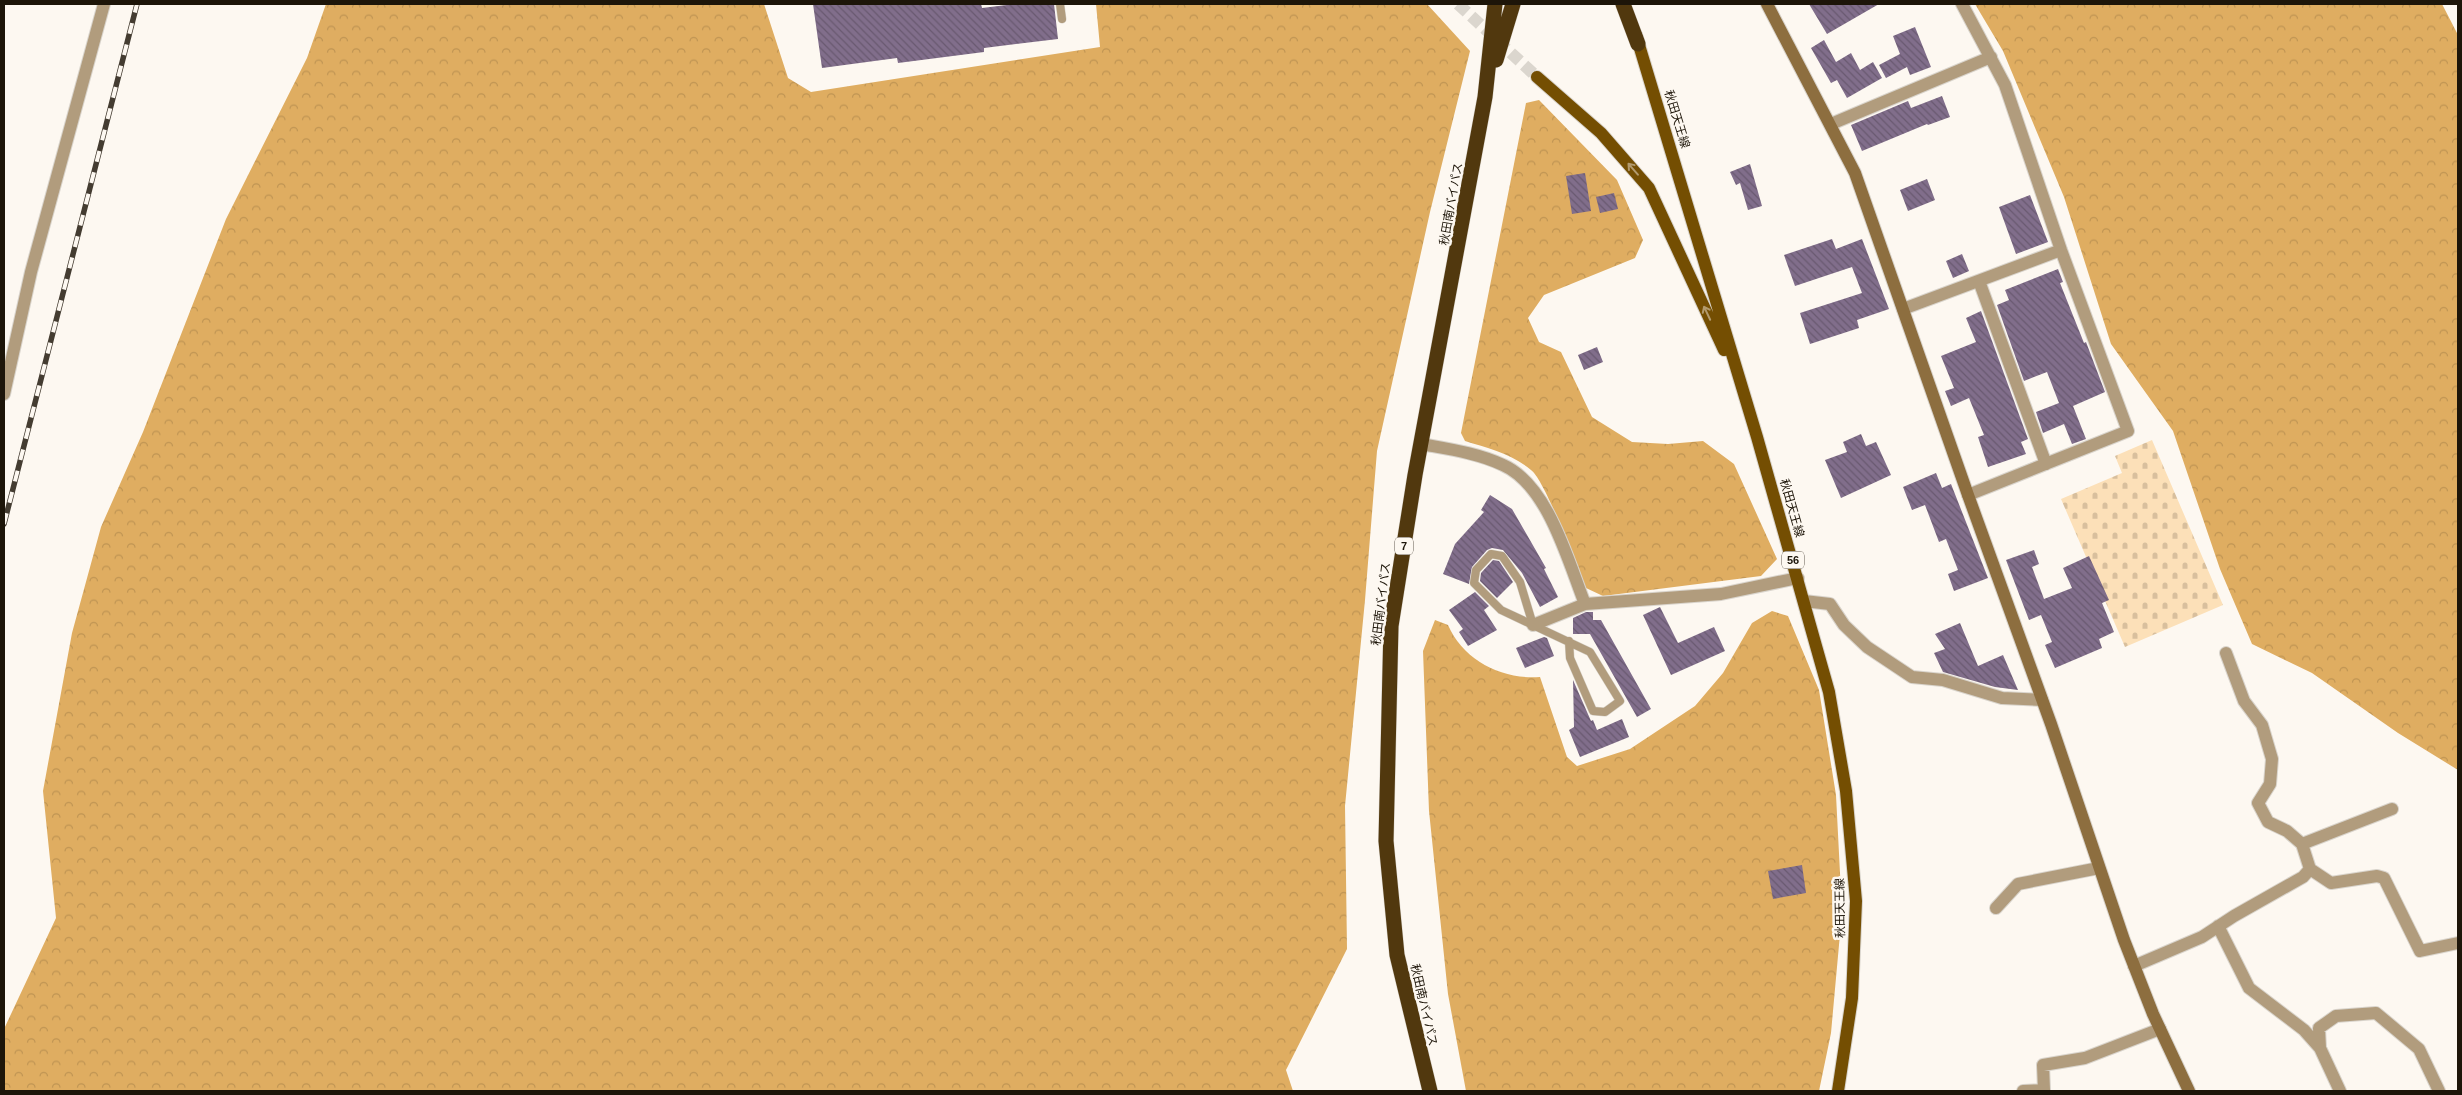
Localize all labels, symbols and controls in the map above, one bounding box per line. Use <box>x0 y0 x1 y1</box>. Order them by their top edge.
street label: 秋田天王線 <box>1662 88 1692 150</box>
street label: 秋田南バイパス <box>1437 162 1465 246</box>
one-way arrow <box>1627 163 1638 176</box>
one-way arrow <box>1702 306 1711 321</box>
street label: 秋田天王線 <box>1777 477 1807 539</box>
road number: 7 <box>1395 538 1413 554</box>
road number: 56 <box>1782 552 1804 568</box>
street label: 秋田南バイパス <box>1369 562 1393 646</box>
street label: 秋田天王線 <box>1832 878 1848 938</box>
street label: 秋田南バイパス <box>1408 963 1440 1047</box>

